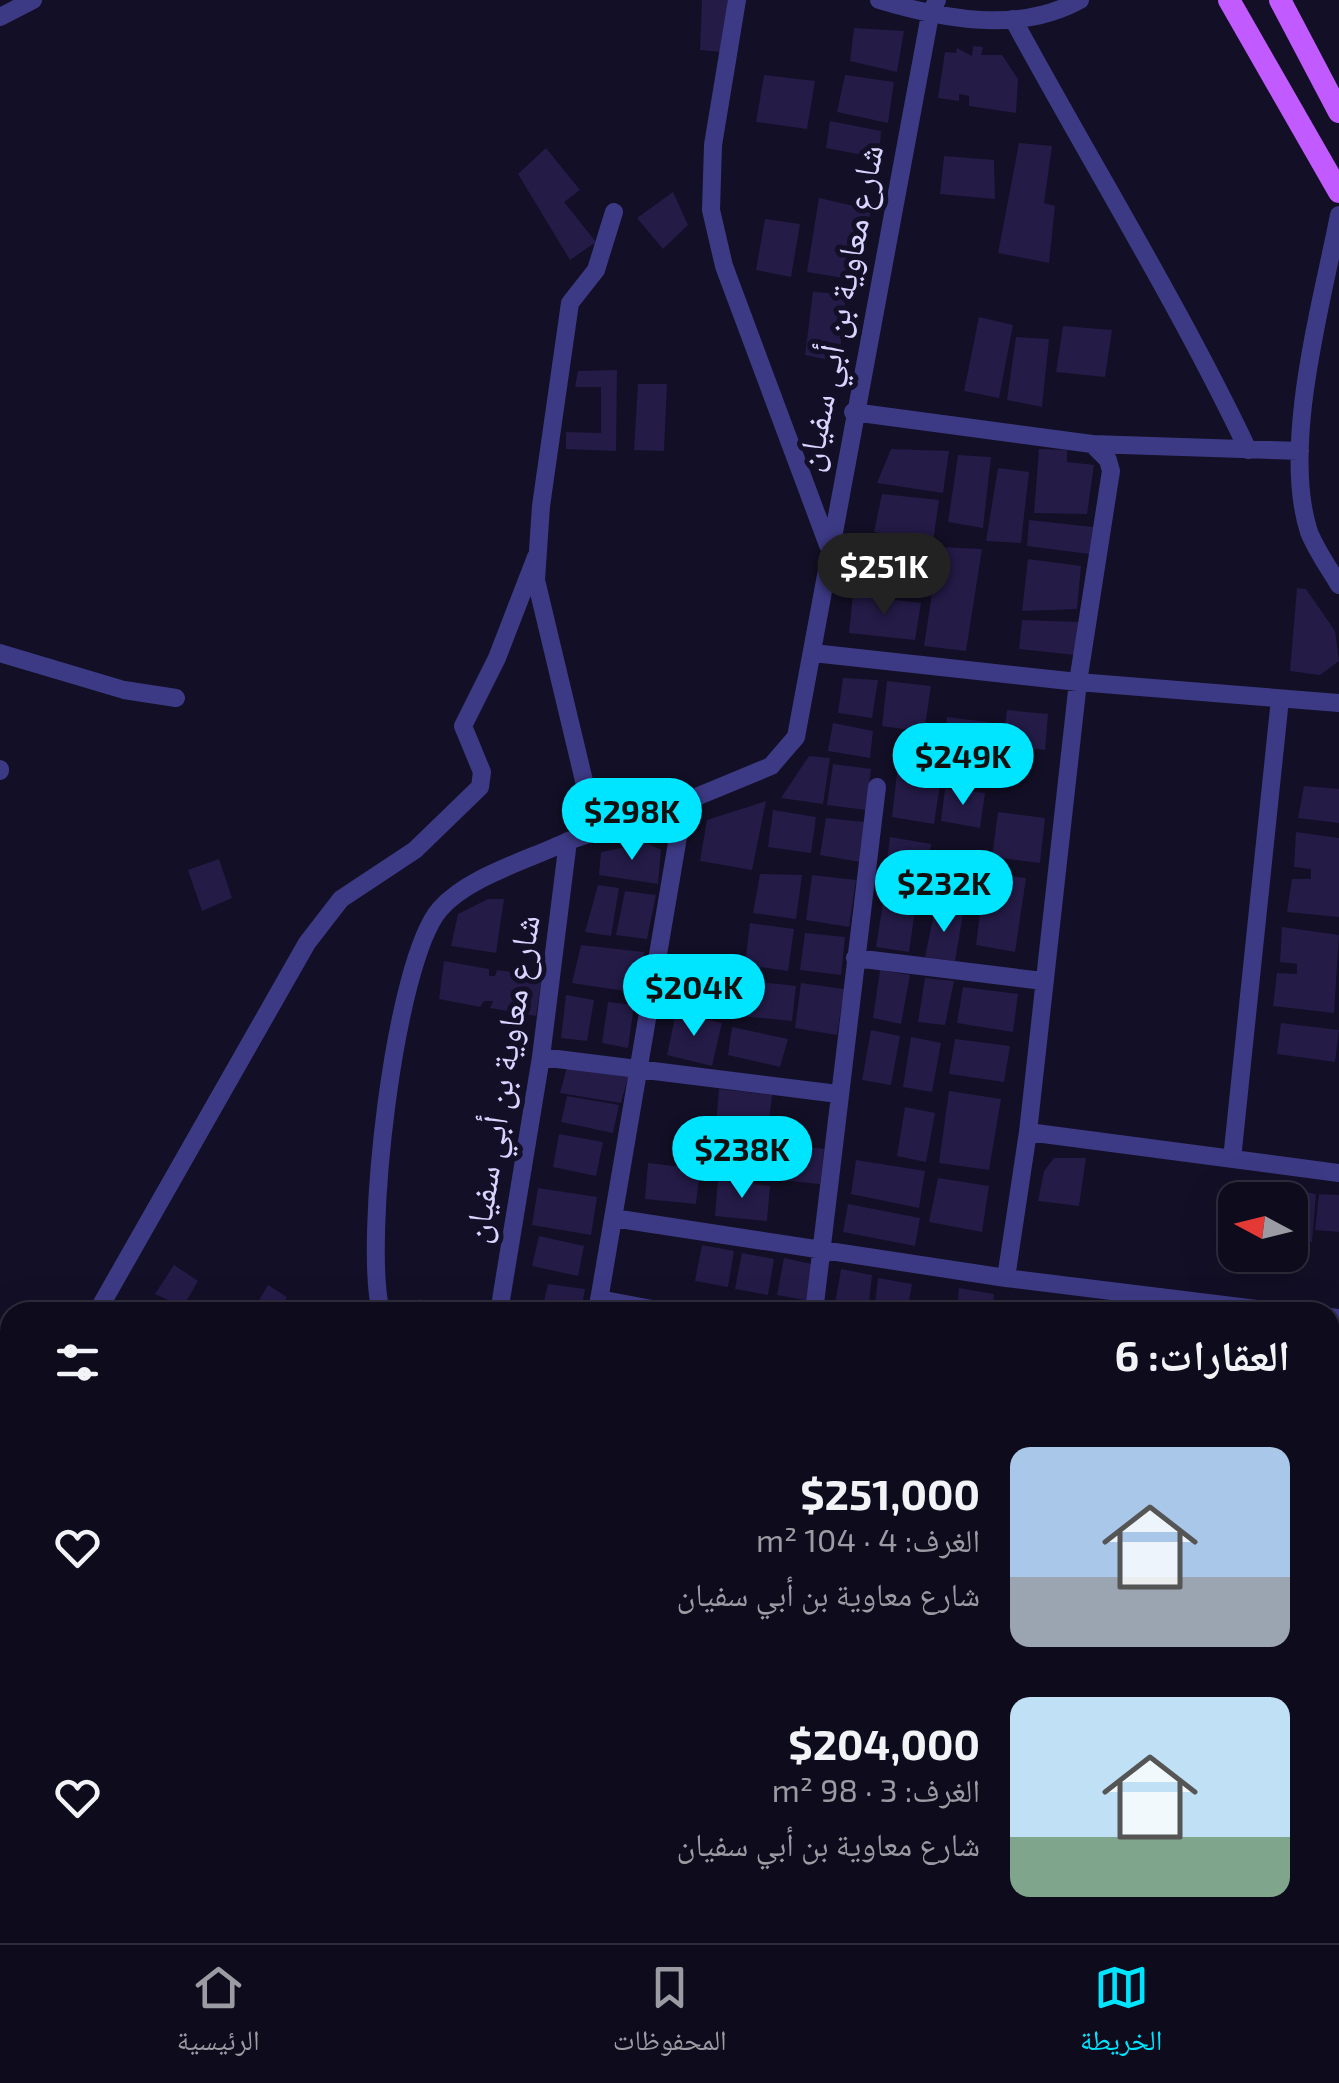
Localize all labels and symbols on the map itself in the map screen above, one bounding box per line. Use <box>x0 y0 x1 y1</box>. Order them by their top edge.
street label: شارع معاوية بن أبي سفيان <box>786 141 899 476</box>
pin: $251K <box>814 533 954 618</box>
pin: $249K <box>893 723 1033 808</box>
pin: $298K <box>562 778 702 863</box>
pin: $232K <box>874 850 1014 935</box>
street label: شارع معاوية بن أبي سفيان <box>453 911 556 1247</box>
pin: $204K <box>624 954 764 1039</box>
pin: $238K <box>672 1116 812 1201</box>
north arrow <box>1218 1182 1308 1272</box>

